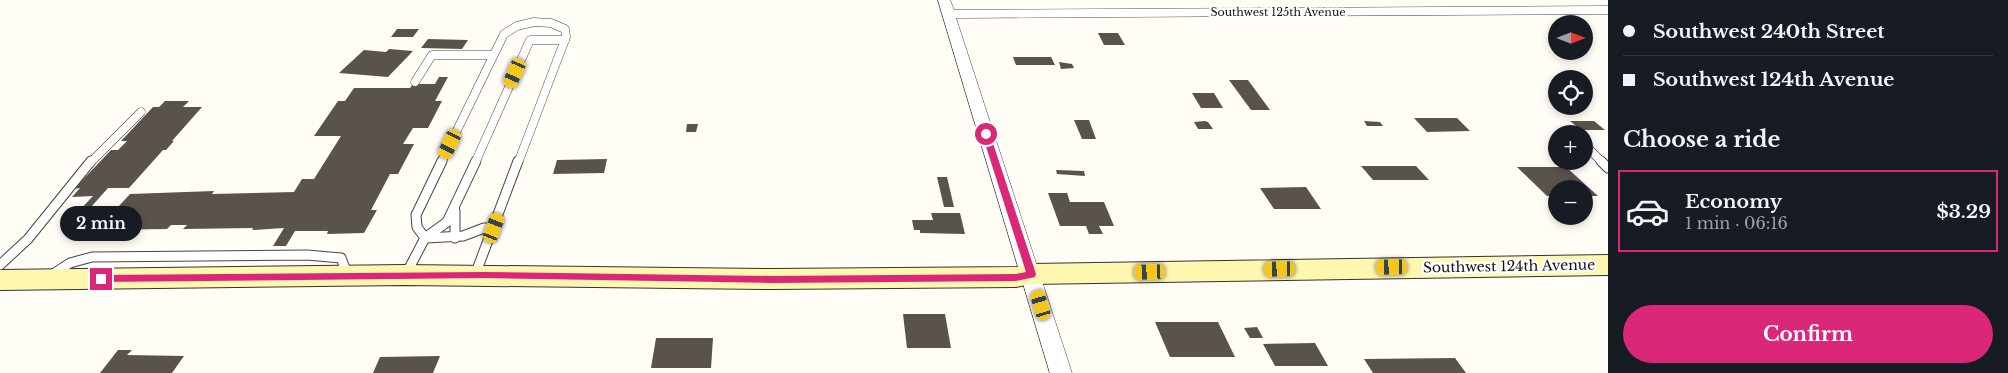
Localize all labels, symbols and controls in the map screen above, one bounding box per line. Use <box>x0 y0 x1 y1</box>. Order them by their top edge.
street label: Southwest 125th Avenue <box>1210 5 1346 19</box>
north arrow <box>1548 15 1592 60</box>
map controls <box>1548 15 1593 225</box>
text: Southwest 240th Street <box>1653 20 1885 43</box>
car <box>502 56 527 90</box>
text: Southwest 124th Avenue <box>1653 68 1894 91</box>
button: locate <box>1548 70 1593 115</box>
route start <box>975 123 997 145</box>
button: + <box>1548 125 1593 170</box>
text: Choose a ride <box>1623 126 1780 153</box>
car <box>436 127 463 161</box>
button: − <box>1548 180 1593 225</box>
icon: car <box>1625 189 1670 234</box>
text: Economy <box>1685 190 1782 213</box>
text: $3.29 <box>1937 200 1991 223</box>
callout: 2 min <box>60 206 142 242</box>
car <box>481 211 506 245</box>
text: 2 min <box>76 213 126 233</box>
text: 1 min · 06:16 <box>1685 213 1788 233</box>
street label: Southwest 124th Avenue <box>1423 255 1595 277</box>
car <box>1376 259 1407 275</box>
car <box>1264 261 1295 277</box>
car <box>1134 264 1165 280</box>
route end <box>90 268 112 290</box>
car <box>1029 288 1052 322</box>
button: Confirm <box>1623 305 1993 363</box>

